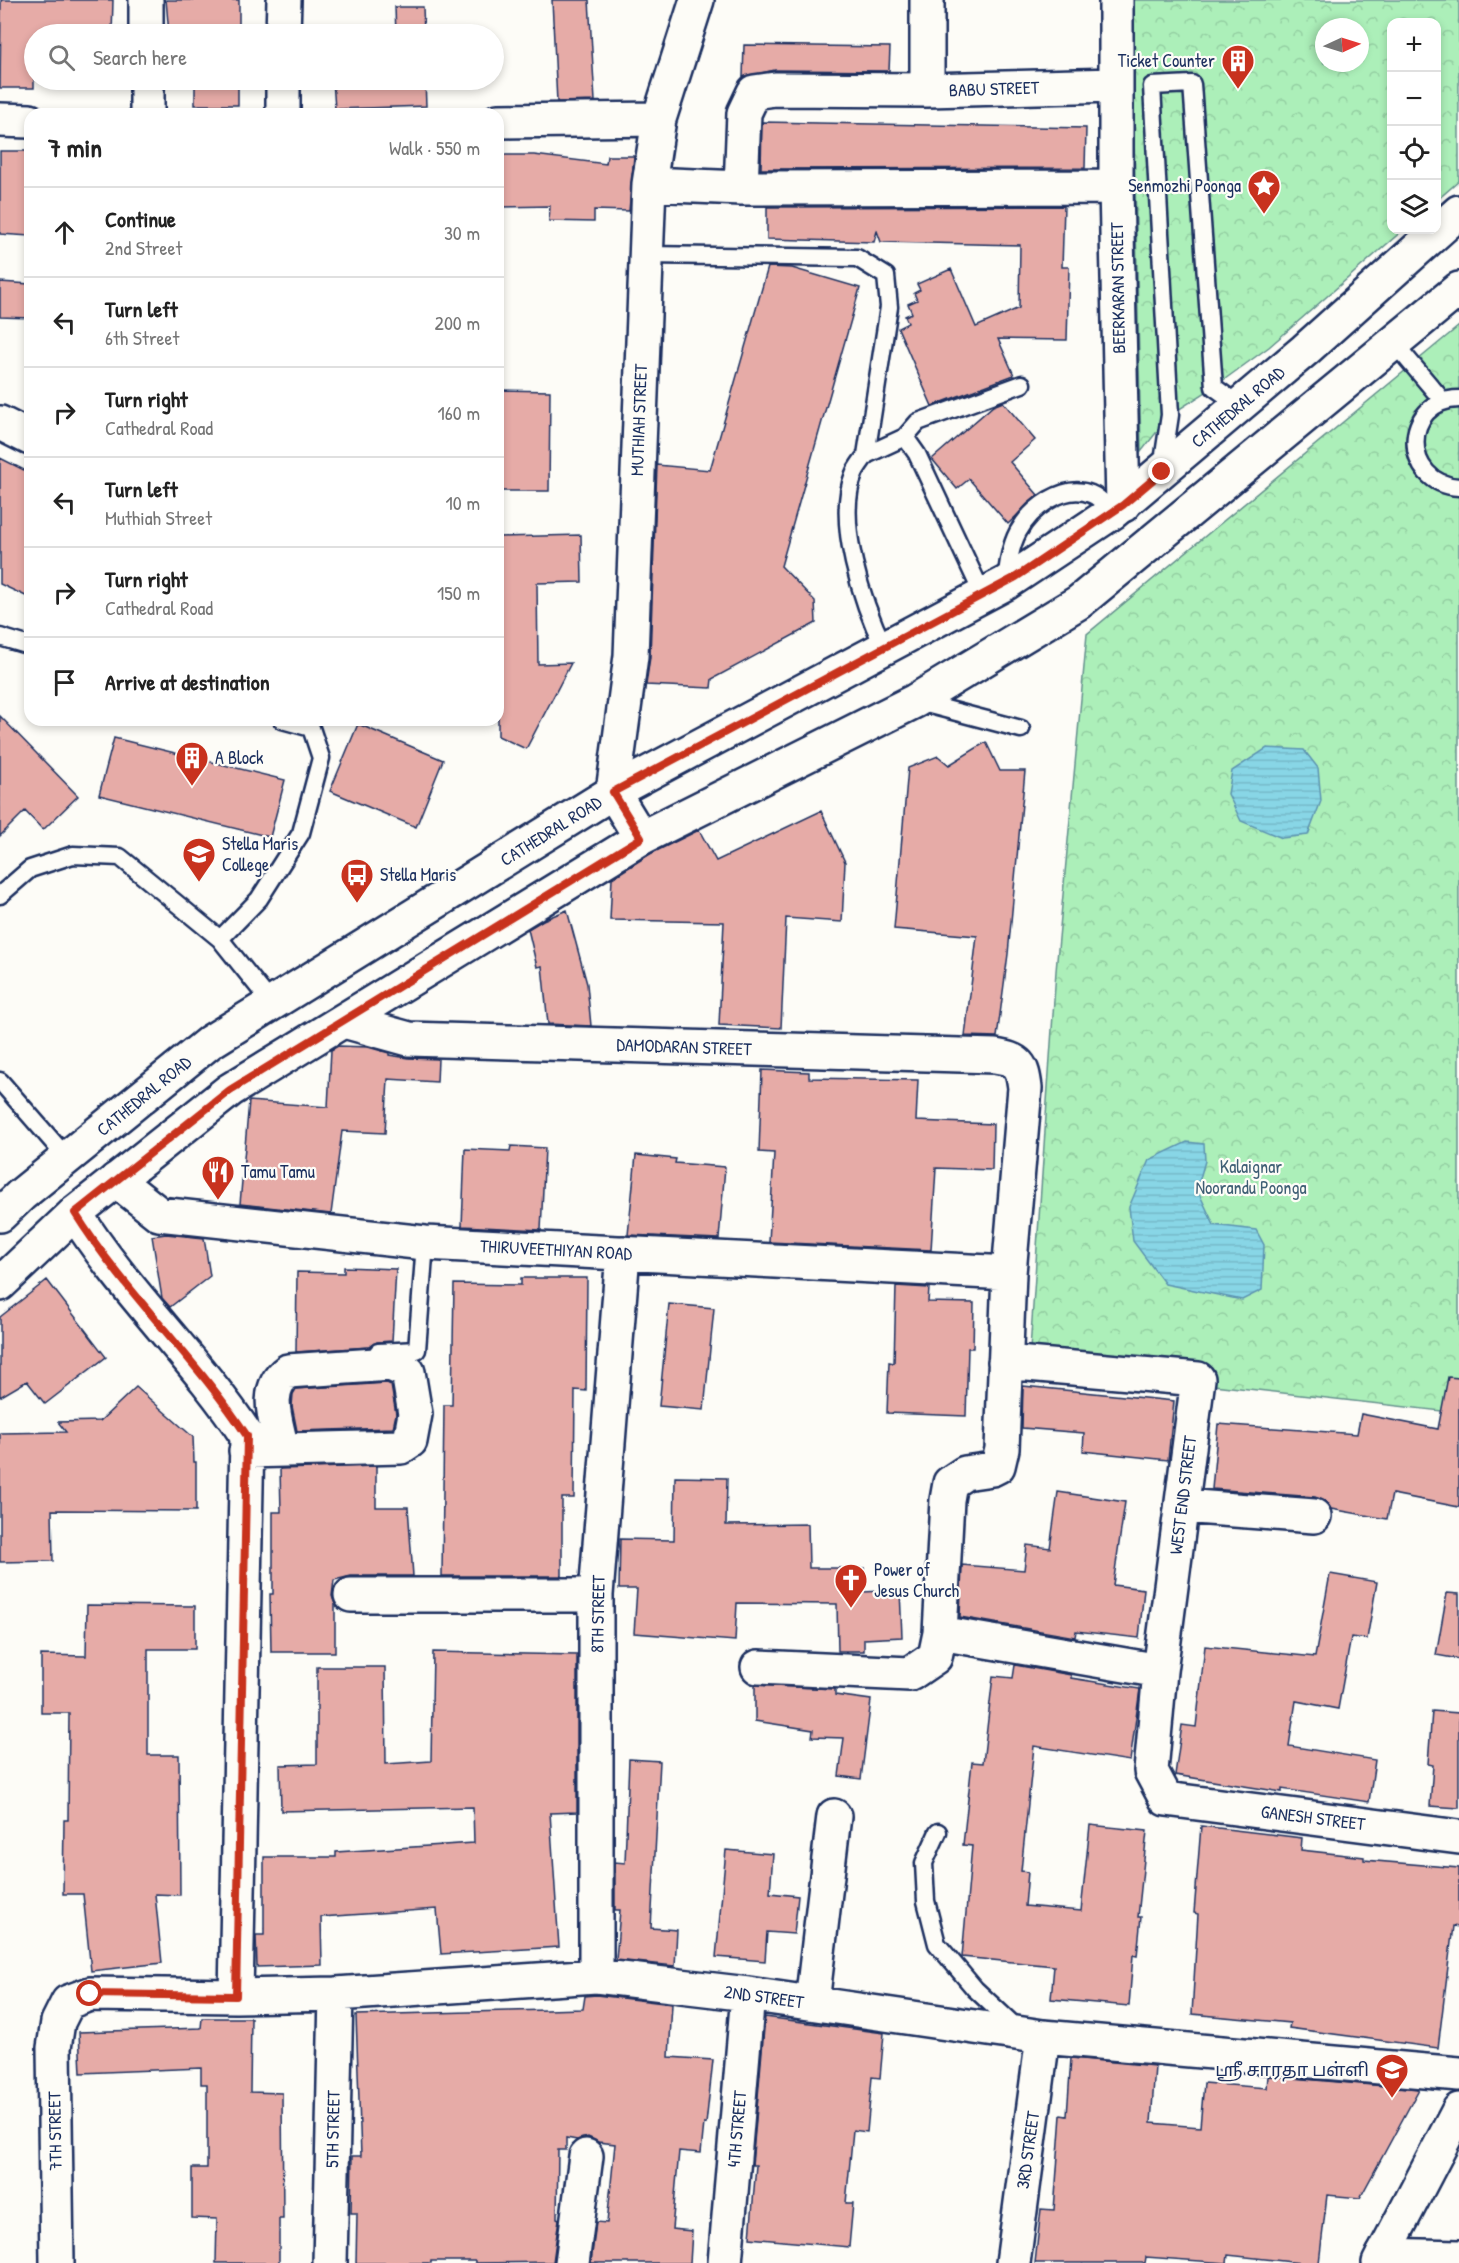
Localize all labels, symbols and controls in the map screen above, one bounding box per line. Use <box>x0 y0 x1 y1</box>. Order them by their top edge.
north arrow <box>1315 18 1369 72</box>
map controls <box>1387 18 1441 234</box>
button: + <box>1387 18 1441 72</box>
search box <box>24 24 504 90</box>
icon: search <box>45 41 78 74</box>
text: Search here <box>93 42 187 72</box>
building icon: Ticket Counter <box>1220 43 1256 90</box>
place label: Ticket Counter <box>1118 48 1215 73</box>
button: − <box>1387 72 1441 126</box>
street label: BABU STREET <box>948 74 1040 103</box>
button: locate <box>1387 126 1441 180</box>
text: 7 min <box>48 130 102 165</box>
text: Walk · 550 m <box>389 134 480 161</box>
place icon: Senmozhi Poonga <box>1246 168 1282 215</box>
place label: Senmozhi Poonga <box>1128 173 1241 198</box>
button: layers <box>1387 180 1441 234</box>
text: Continue <box>105 204 176 234</box>
icon: ahead <box>48 216 81 249</box>
text: 30 m <box>444 219 480 246</box>
street label: BEERKARAN STREET <box>1104 222 1131 354</box>
text: 2nd Street <box>105 234 182 261</box>
text: Turn left <box>105 294 178 324</box>
icon: left <box>48 306 81 339</box>
text: 200 m <box>435 309 480 336</box>
text: 6th Street <box>105 324 179 351</box>
street label: CATHEDRAL ROAD <box>1185 360 1290 453</box>
street label: MUTHIAH STREET <box>624 363 653 477</box>
text: Turn right <box>105 384 188 414</box>
icon: right <box>48 396 81 429</box>
text: 160 m <box>438 399 480 426</box>
text: Cathedral Road <box>105 414 213 441</box>
route end <box>1148 458 1174 484</box>
text: Turn left <box>105 474 178 504</box>
icon: left <box>48 486 81 519</box>
text: 10 m <box>446 489 480 516</box>
text: Muthiah Street <box>105 504 212 531</box>
text: Turn right <box>105 564 188 594</box>
icon: right <box>48 576 81 609</box>
text: 150 m <box>437 579 480 606</box>
text: Cathedral Road <box>105 594 213 621</box>
icon: arrive <box>48 666 81 699</box>
text: Arrive at destination <box>105 667 270 697</box>
building icon: A Block <box>174 740 210 787</box>
place label: A Block <box>215 745 264 770</box>
street label: CATHEDRAL ROAD <box>495 789 607 872</box>
place label: Stella Maris College <box>222 831 298 877</box>
school or university icon: Stella Maris College <box>181 836 217 883</box>
bus stop icon: Stella Maris <box>339 857 375 904</box>
place label: Stella Maris <box>380 862 456 887</box>
street label: DAMODARAN STREET <box>616 1032 753 1061</box>
street label: CATHEDRAL ROAD <box>91 1049 197 1142</box>
restaurant icon: Tamu Tamu <box>200 1154 236 1201</box>
park label: Kalaignar Noorandu Poonga <box>1196 1154 1306 1200</box>
place label: Tamu Tamu <box>241 1159 315 1184</box>
street label: THIRUVEETHIYAN ROAD <box>479 1233 633 1266</box>
street label: WEST END STREET <box>1163 1434 1202 1556</box>
place label: Power of Jesus Church <box>874 1557 960 1603</box>
church icon: Power of Jesus Church <box>833 1562 869 1609</box>
street label: 8TH STREET <box>584 1574 611 1653</box>
street label: GANESH STREET <box>1259 1799 1367 1836</box>
street label: 2ND STREET <box>723 1979 806 2015</box>
route start <box>76 1980 102 2006</box>
school or university icon: ஸ்ரீ சாரதா பள்ளி <box>1374 2052 1410 2099</box>
place label: ஸ்ரீ சாரதா பள்ளி <box>1215 2057 1369 2082</box>
street label: 5TH STREET <box>319 2089 346 2168</box>
street label: 4TH STREET <box>721 2089 752 2168</box>
street label: 7TH STREET <box>41 2091 68 2171</box>
street label: 3RD STREET <box>1010 2109 1045 2190</box>

